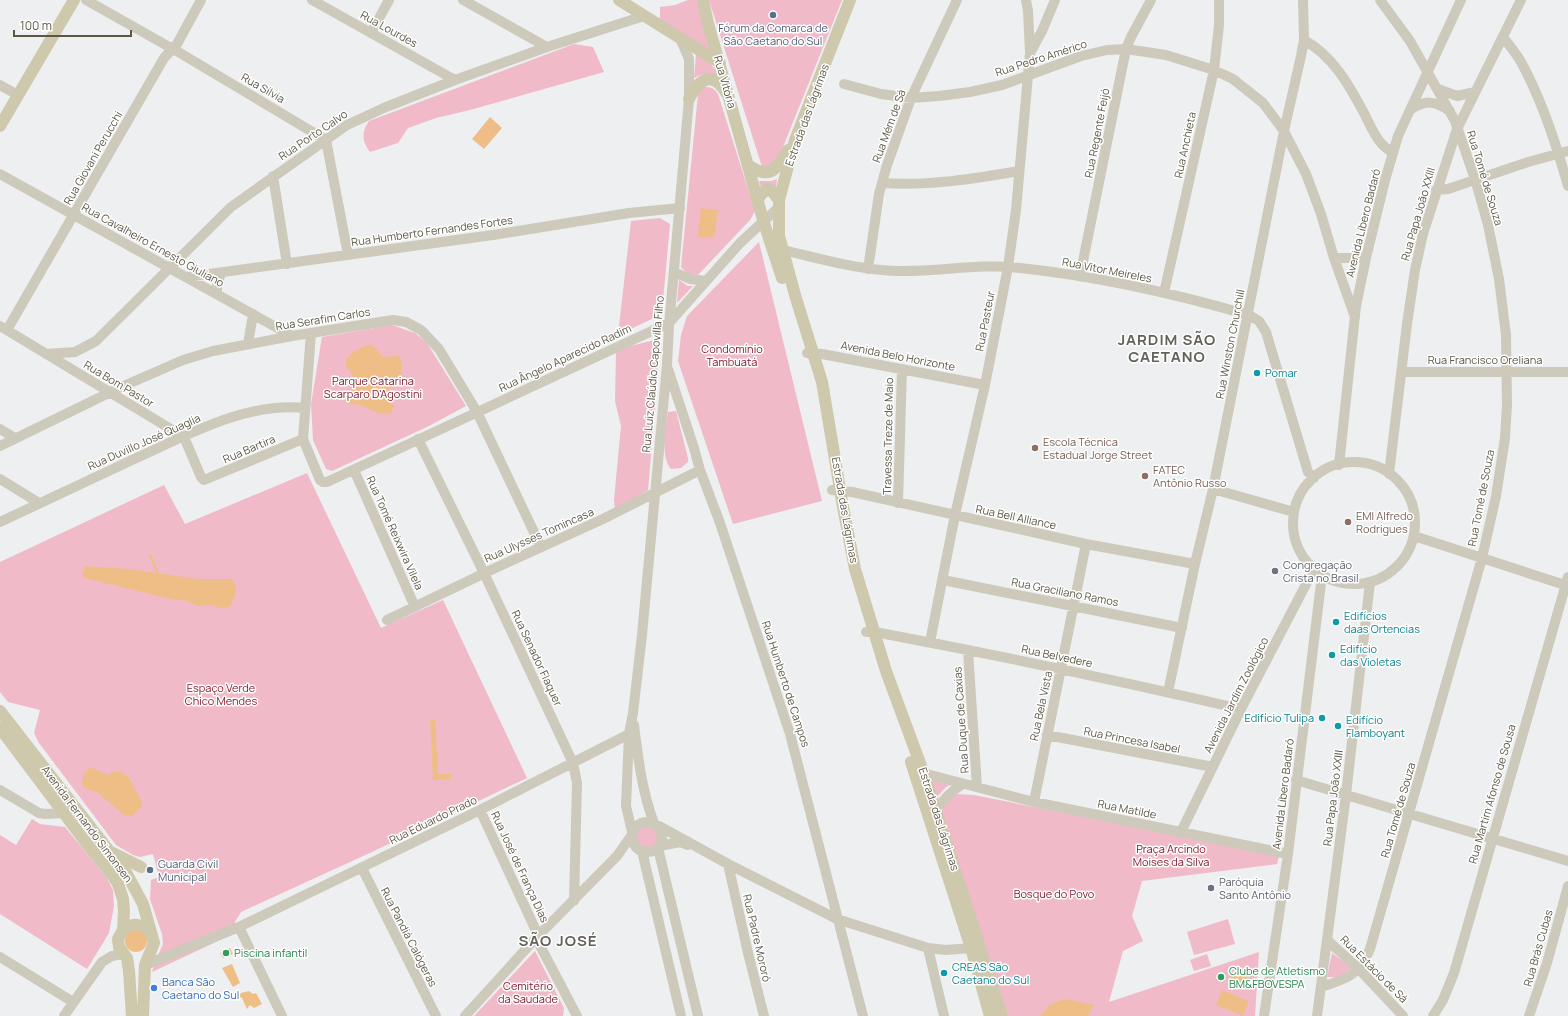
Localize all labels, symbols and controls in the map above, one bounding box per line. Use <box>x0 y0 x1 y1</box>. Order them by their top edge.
street label: Rua Lourdes <box>358 7 421 51</box>
marker: Fórum da Comarca de São Caetano do Sul <box>768 10 778 20</box>
scale bar <box>14 12 131 38</box>
text: 100 m <box>20 17 52 34</box>
place label: Fórum da Comarca de São Caetano do Sul <box>718 20 828 48</box>
street label: Rua Pedro Américo <box>993 35 1089 79</box>
street label: Rua Vitória <box>711 54 740 110</box>
street label: Estrada das Lágrimas <box>781 61 832 168</box>
street label: Rua Sílvia <box>239 69 288 106</box>
street label: Rua Regente Feijó <box>1080 86 1113 179</box>
street label: Rua Mém de Sá <box>868 87 909 165</box>
street label: Rua Porto Calvo <box>275 106 351 163</box>
street label: Rua Giovani Perucchi <box>60 108 125 207</box>
street label: Rua Anchieta <box>1170 110 1199 179</box>
street label: Rua Tomé de Souza <box>1464 129 1507 227</box>
street label: Rua Papa João XXIII <box>1397 165 1438 262</box>
street label: Avenida Líbero Badaró <box>1342 166 1383 279</box>
street label: Rua Cavalheiro Ernesto Giuliano <box>79 199 228 290</box>
street label: Rua Humberto Fernandes Fortes <box>350 212 514 249</box>
street label: Rua Vitor Meireles <box>1061 253 1153 286</box>
street label: Rua Winston Churchill <box>1212 288 1247 400</box>
street label: Rua Pasteur <box>971 289 998 352</box>
street label: Rua Luiz Claúdio Capovilla Filho <box>638 294 667 453</box>
street label: Rua Serafim Carlos <box>274 304 372 333</box>
street label: Rua Ângelo Aparecido Radim <box>496 320 633 395</box>
district label: JARDIM SÃO CAETANO <box>1118 329 1216 367</box>
street label: Avenida Belo Horizonte <box>840 337 957 374</box>
park label: Condomínio Tambuatá <box>701 341 763 369</box>
street label: Rua Francisco Oreliana <box>1428 352 1542 367</box>
street label: Rua Bom Pastor <box>81 357 157 410</box>
place label: Pomar <box>1265 365 1298 380</box>
marker: Pomar <box>1252 368 1262 378</box>
park label: Parque Catarina Scarparo D'Agostini <box>324 373 422 401</box>
street label: Travessa Treze de Maio <box>879 377 896 495</box>
street label: Rua Duvillo José Quaglia <box>85 410 203 473</box>
street label: Rua Bartira <box>220 431 277 466</box>
place label: Escola Técnica Estadual Jorge Street <box>1043 434 1152 462</box>
marker: Escola Técnica Estadual Jorge Street <box>1030 443 1040 453</box>
street label: Rua Tomé de Souza <box>1464 448 1497 548</box>
street label: Estrada das Lágrimas <box>829 456 862 564</box>
place label: FATEC Antônio Russo <box>1153 462 1227 490</box>
marker: FATEC Antônio Russo <box>1140 471 1150 481</box>
street label: Rua Tomé Reixwira Vilela <box>364 473 427 592</box>
street label: Rua Bell Alliance <box>974 501 1058 532</box>
street label: Rua Ulysses Tomincasa <box>482 504 596 565</box>
place label: EMI Alfredo Rodrigues <box>1356 508 1414 536</box>
marker: EMI Alfredo Rodrigues <box>1343 517 1353 527</box>
place label: Congregação Crista no Brasil <box>1283 557 1359 585</box>
marker: Congregação Crista no Brasil <box>1270 566 1280 576</box>
street label: Rua Graciliano Ramos <box>1010 574 1120 609</box>
street label: Rua Senador Flaquer <box>509 607 566 708</box>
place label: Edifícios daas Ortencias <box>1344 608 1420 636</box>
marker: Edifícios daas Ortencias <box>1331 617 1341 627</box>
street label: Rua Humberto de Campos <box>759 619 814 749</box>
street label: Avenida Jardim Zoológico <box>1200 634 1272 755</box>
street label: Rua Belvedere <box>1020 641 1095 671</box>
place label: Edifício das Violetas <box>1340 641 1402 669</box>
marker: Edifício das Violetas <box>1327 650 1337 660</box>
street label: Rua Duque de Caxias <box>949 666 972 774</box>
street label: Rua Bela Vista <box>1026 670 1055 742</box>
park label: Espaço Verde Chico Mendes <box>185 680 257 708</box>
place label: Edifício Tulipa <box>1245 710 1314 725</box>
place label: Edifício Flamboyant <box>1346 712 1405 740</box>
marker: Edifício Tulipa <box>1317 713 1327 723</box>
marker: Edifício Flamboyant <box>1333 721 1343 731</box>
street label: Rua Martim Afonso de Sousa <box>1464 722 1519 865</box>
street label: Rua Princesa Isabel <box>1083 723 1182 756</box>
street label: Avenida Líbero Badaró <box>1268 737 1297 850</box>
street label: Rua Papa João XXIII <box>1319 749 1346 847</box>
street label: Rua Tomé de Souza <box>1377 760 1418 859</box>
street label: Avenida Fernando Simonsen <box>39 762 136 885</box>
street label: Estrada das Lágrimas <box>916 765 963 873</box>
street label: Rua Eduardo Prado <box>386 792 480 847</box>
street label: Rua Matilde <box>1096 795 1158 822</box>
street label: Rua José de França Dias <box>488 809 553 925</box>
park label: Praça Arcindo Moises da Silva <box>1133 841 1209 869</box>
place label: Guarda Civil Municipal <box>158 856 218 884</box>
marker: Guarda Civil Municipal <box>145 865 155 875</box>
place label: Paróquia Santo Antônio <box>1219 874 1292 902</box>
marker: Paróquia Santo Antônio <box>1206 883 1216 893</box>
street label: Rua Pandiá Calógeras <box>378 884 441 989</box>
park label: Bosque do Povo <box>1014 886 1095 901</box>
street label: Rua Padre Mororó <box>740 892 775 984</box>
street label: Rua Brás Cubas <box>1519 908 1556 988</box>
district label: SÃO JOSÉ <box>518 930 598 951</box>
street label: Rua Estácio de Sá <box>1337 932 1411 1006</box>
place label: Piscina infantil <box>234 945 307 960</box>
marker: Piscina infantil <box>221 948 231 958</box>
place label: CREAS São Caetano do Sul <box>952 959 1029 987</box>
place label: Clube de Atletismo BM&FBOVESPA <box>1229 963 1325 991</box>
marker: CREAS São Caetano do Sul <box>939 968 949 978</box>
marker: Clube de Atletismo BM&FBOVESPA <box>1216 972 1226 982</box>
place label: Banca São Caetano do Sul <box>162 974 239 1002</box>
park label: Cemitério da Saudade <box>498 978 558 1006</box>
marker: Banca São Caetano do Sul <box>149 983 159 993</box>

